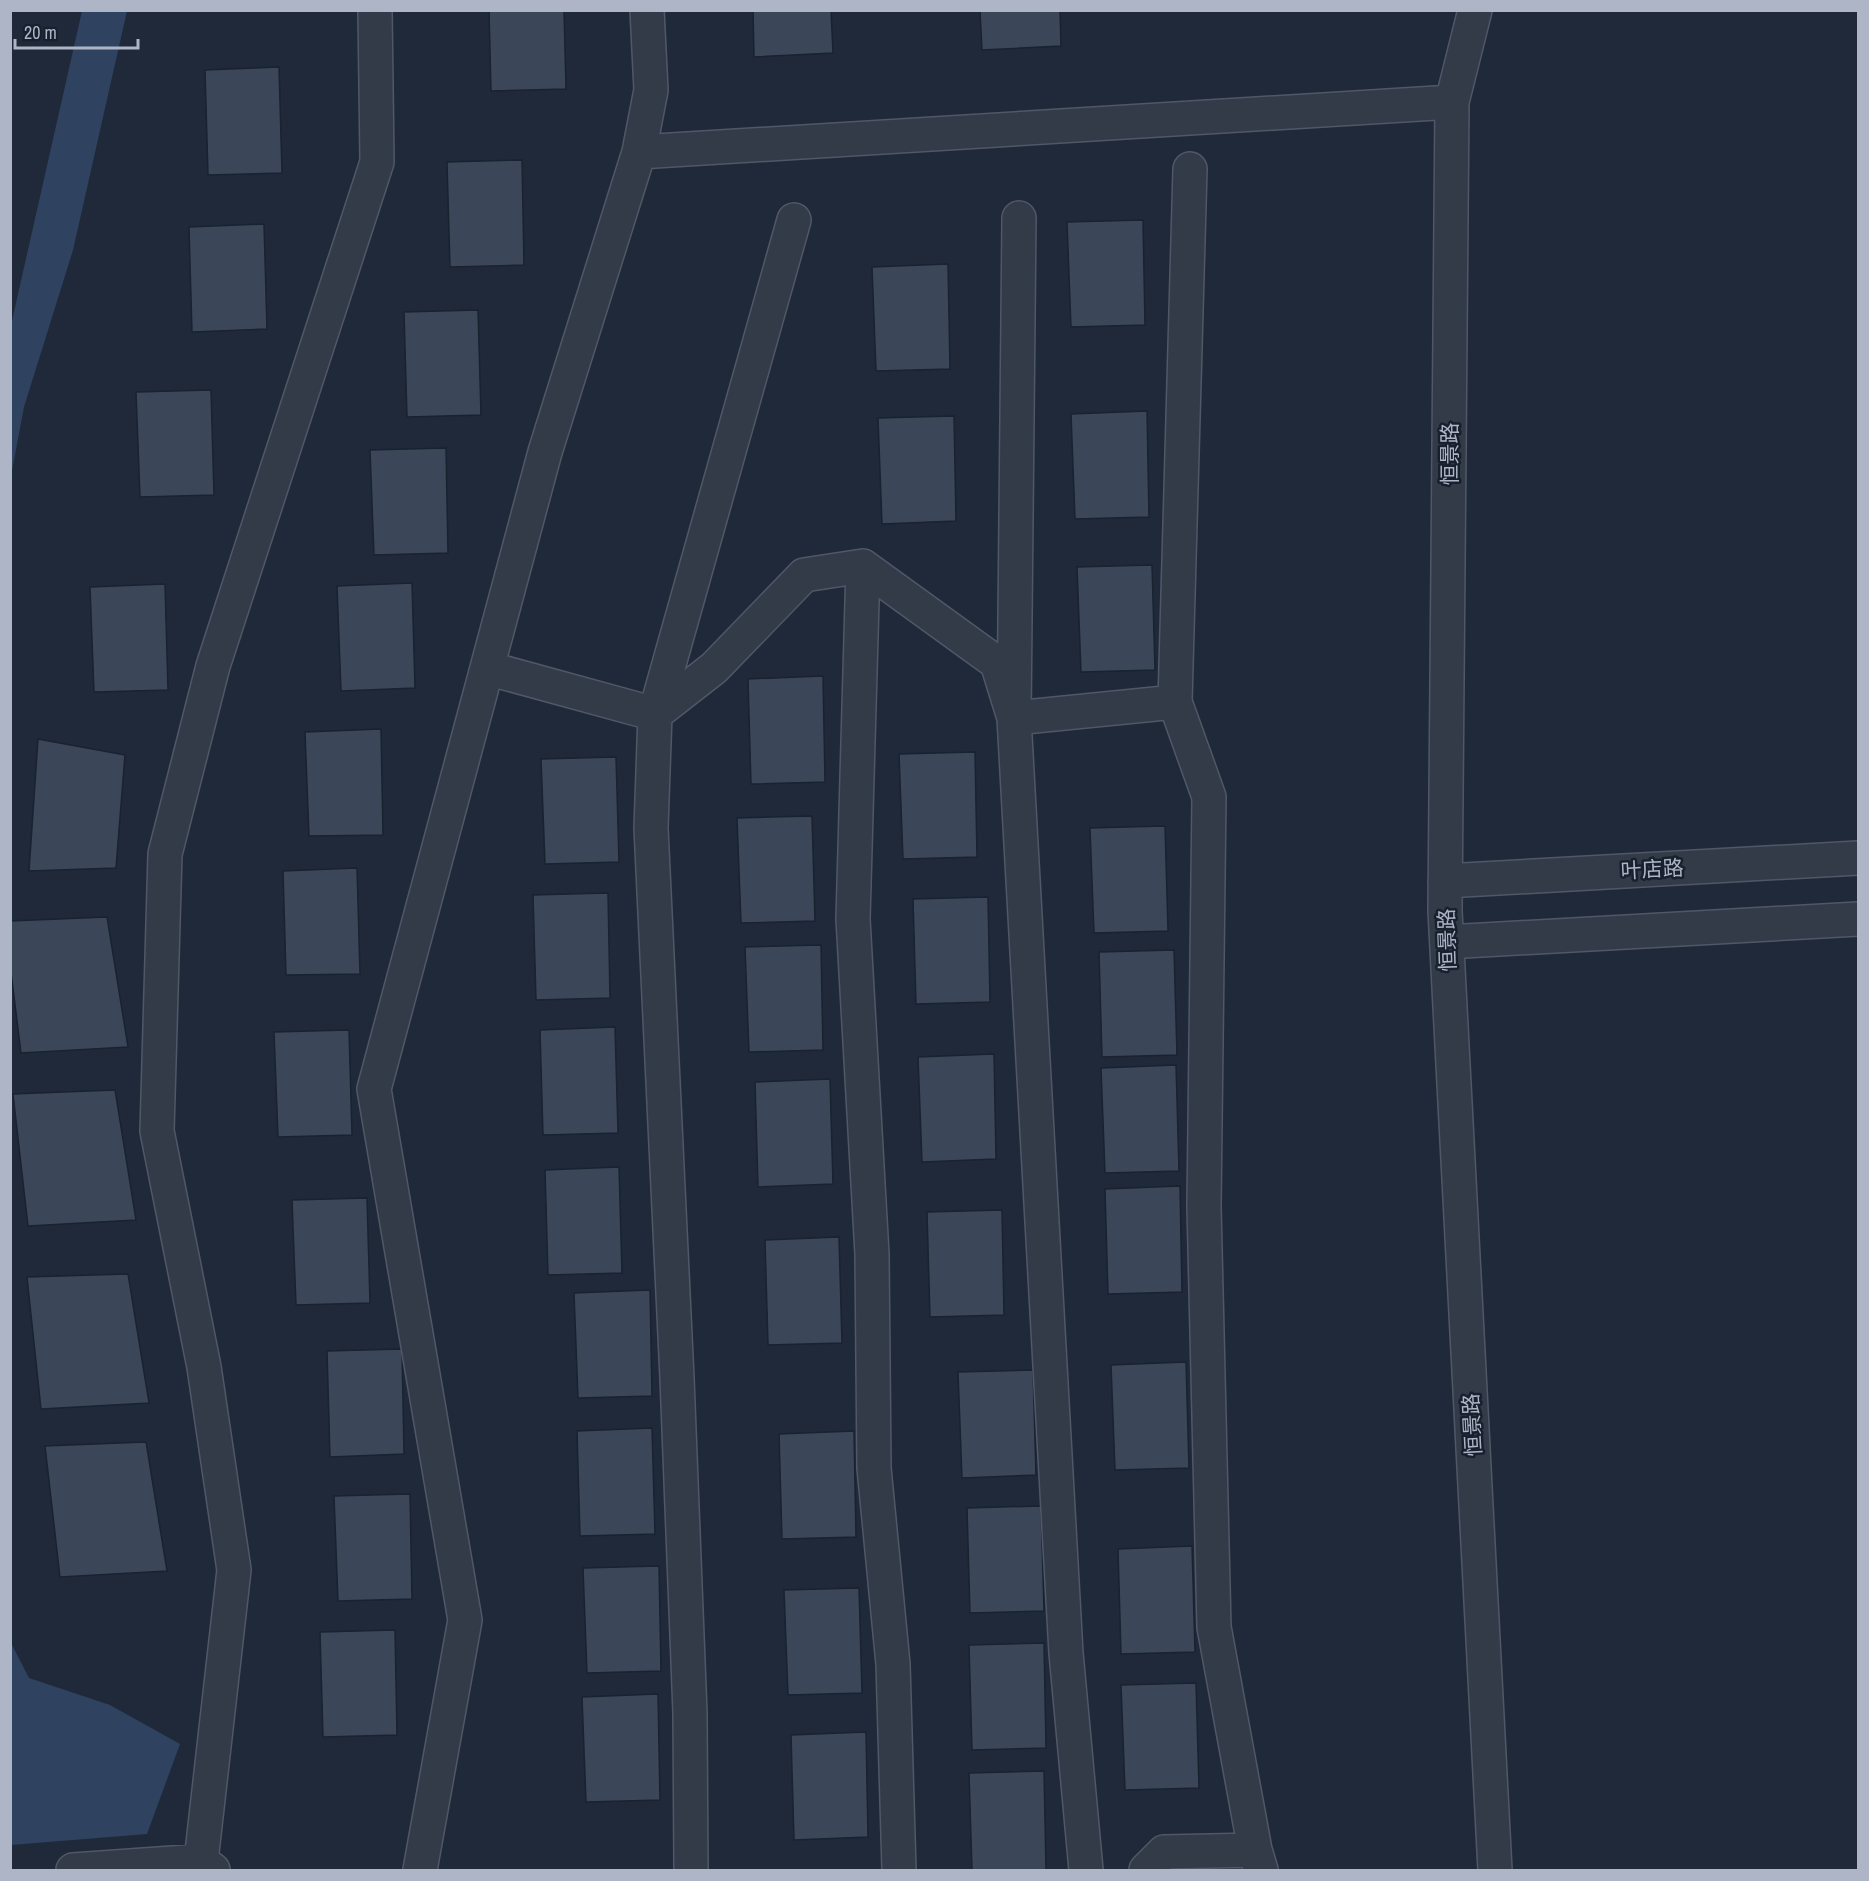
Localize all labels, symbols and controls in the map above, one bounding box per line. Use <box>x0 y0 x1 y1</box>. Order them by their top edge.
scale bar <box>15 12 138 50</box>
text: 20 m <box>24 20 57 45</box>
street label: 恒景路 <box>1435 423 1464 486</box>
street label: 叶店路 <box>1620 853 1684 885</box>
street label: 恒景路 <box>1431 908 1463 972</box>
street label: 恒景路 <box>1456 1393 1488 1457</box>

